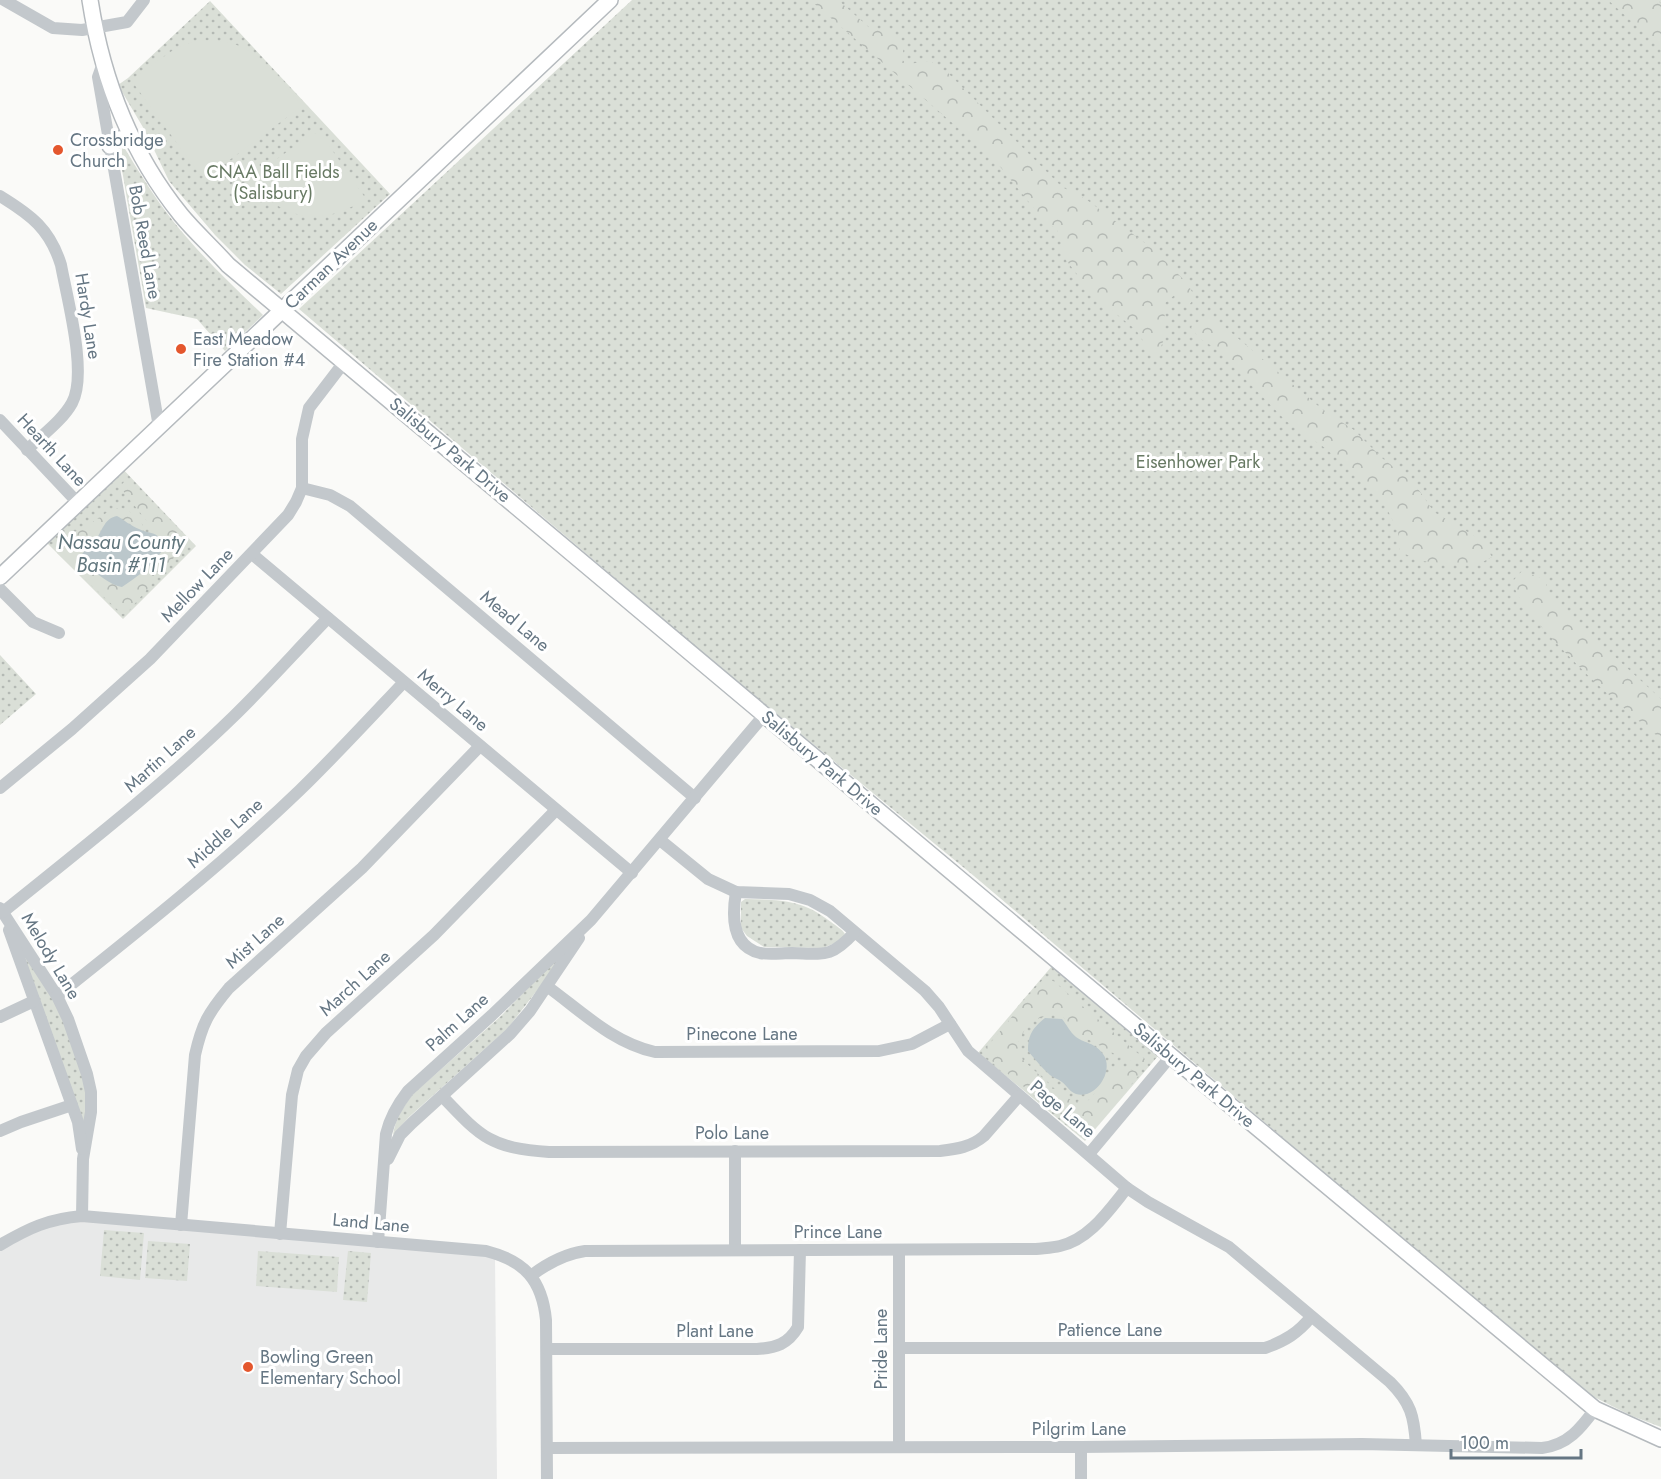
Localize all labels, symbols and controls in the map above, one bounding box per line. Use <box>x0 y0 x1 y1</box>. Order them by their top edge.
place label: Crossbridge Church <box>70 127 163 174</box>
marker: Crossbridge Church <box>51 143 65 157</box>
park label: CNAA Ball Fields (Salisbury) <box>207 159 339 206</box>
street label: Bob Reed Lane <box>122 183 168 301</box>
street label: Carman Avenue <box>279 213 383 315</box>
street label: Hardy Lane <box>68 271 108 361</box>
place label: East Meadow Fire Station #4 <box>193 326 305 373</box>
marker: East Meadow Fire Station #4 <box>174 342 188 356</box>
street label: Salisbury Park Drive <box>383 391 517 509</box>
street label: Hearth Lane <box>11 408 93 492</box>
park label: Eisenhower Park <box>1136 449 1260 475</box>
water label: Nassau County Basin #111 <box>58 528 186 580</box>
street label: Mellow Lane <box>155 542 239 628</box>
street label: Mead Lane <box>475 584 555 658</box>
street label: Merry Lane <box>412 663 494 737</box>
street label: Salisbury Park Drive <box>755 704 889 822</box>
street label: Martin Lane <box>118 720 202 798</box>
street label: Middle Lane <box>181 792 269 874</box>
street label: Mist Lane <box>220 907 290 975</box>
street label: Melody Lane <box>15 908 87 1004</box>
street label: March Lane <box>314 944 396 1022</box>
street label: Palm Lane <box>420 987 494 1057</box>
street label: Salisbury Park Drive <box>1127 1016 1261 1134</box>
street label: Pinecone Lane <box>686 1021 798 1047</box>
street label: Page Lane <box>1025 1074 1101 1144</box>
street label: Polo Lane <box>695 1120 769 1146</box>
street label: Land Lane <box>331 1207 411 1239</box>
street label: Prince Lane <box>794 1219 882 1245</box>
street label: Pride Lane <box>868 1309 894 1389</box>
street label: Patience Lane <box>1058 1317 1162 1343</box>
street label: Plant Lane <box>676 1318 754 1344</box>
place label: Bowling Green Elementary School <box>260 1344 401 1391</box>
marker: Bowling Green Elementary School <box>241 1360 255 1374</box>
street label: Pilgrim Lane <box>1032 1416 1126 1442</box>
scale bar <box>1451 1422 1582 1460</box>
text: 100 m <box>1460 1430 1509 1456</box>

